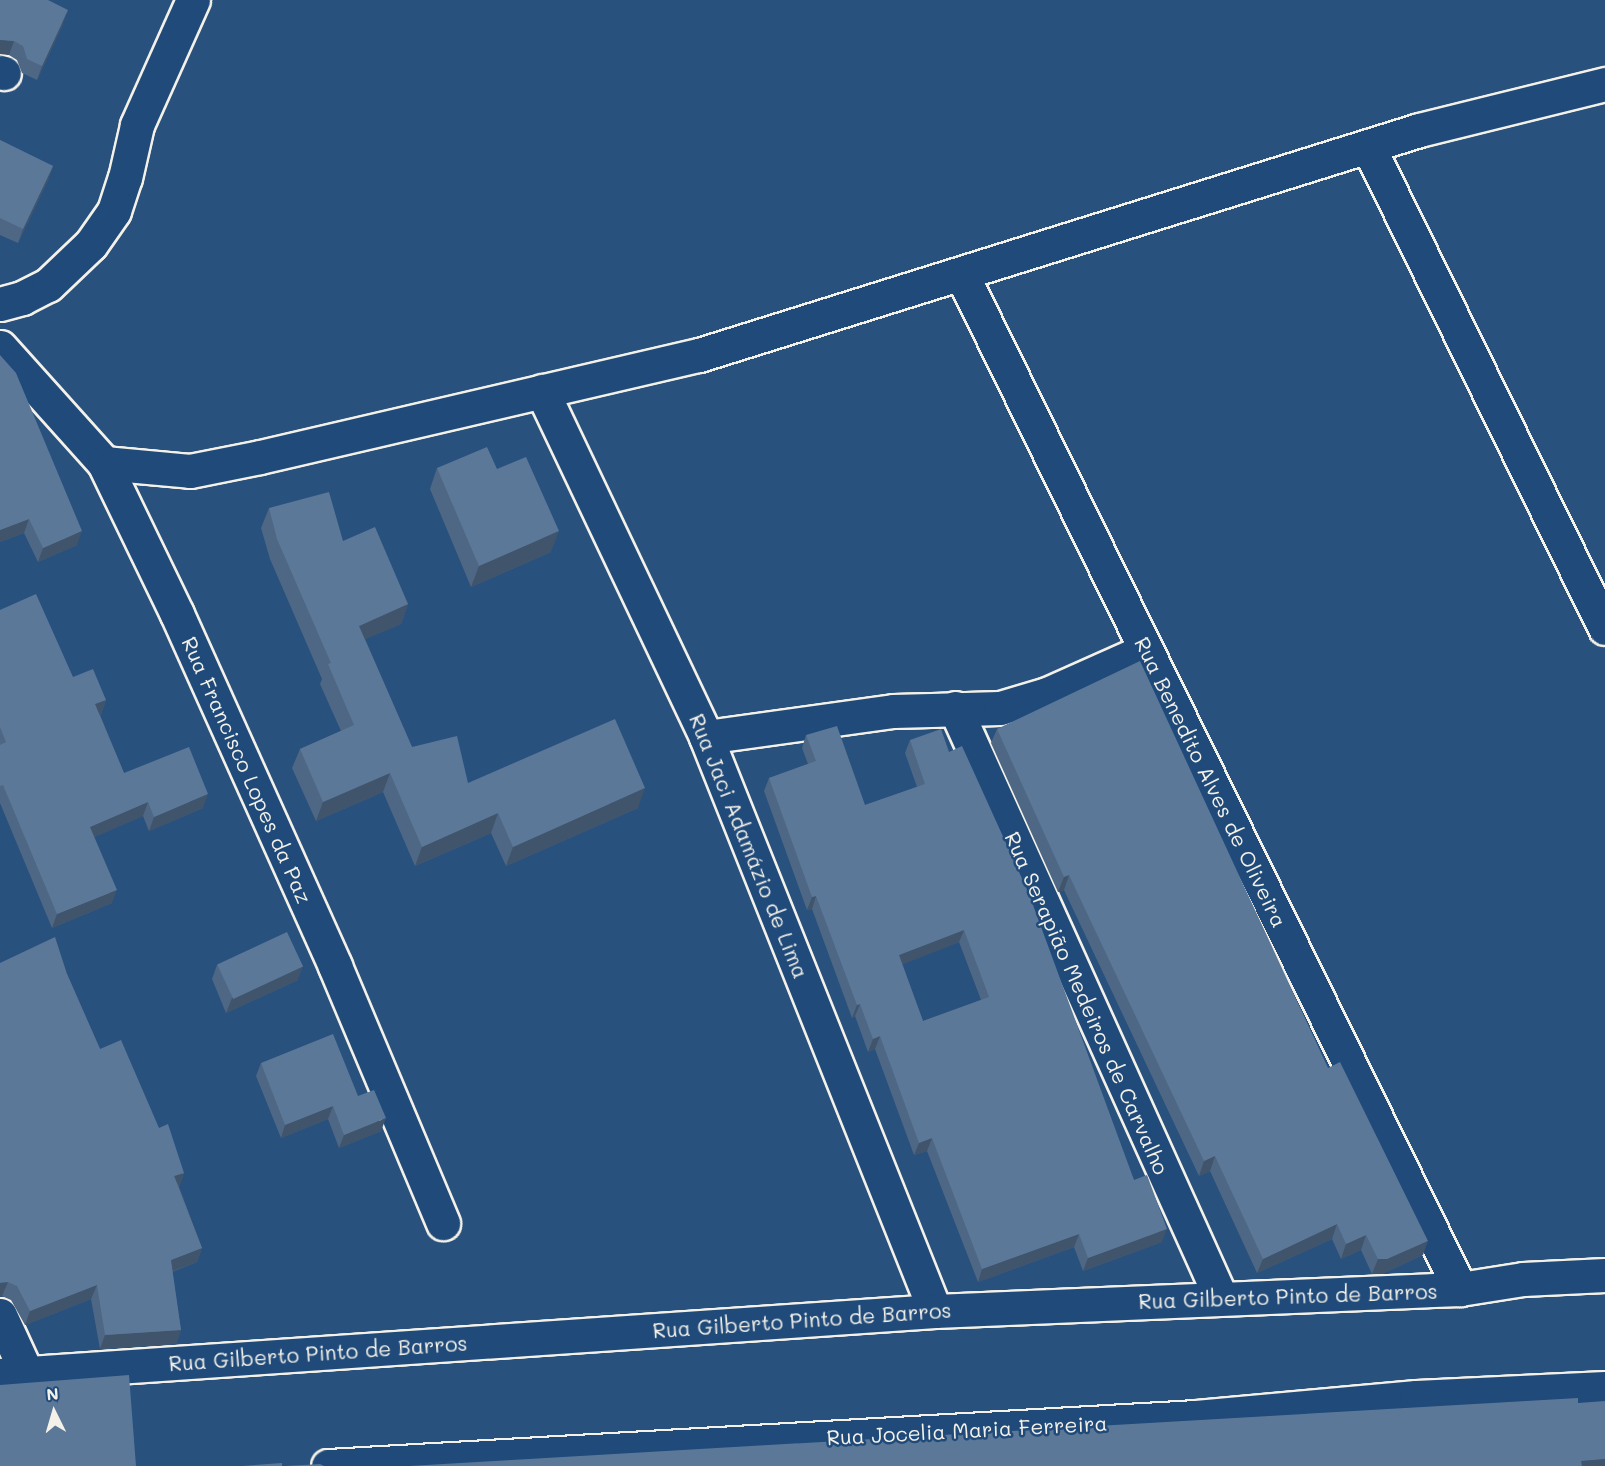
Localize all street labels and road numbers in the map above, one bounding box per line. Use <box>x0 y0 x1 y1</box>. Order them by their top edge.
street label: Rua Francisco Lopes da Paz <box>177 633 317 907</box>
street label: Rua Benedito Alves de Oliveira <box>1130 633 1292 931</box>
street label: Rua Jaci Adamázio de Lima <box>684 710 814 982</box>
street label: Rua Serapião Medeiros de Carvalho <box>1000 828 1174 1178</box>
street label: Rua Gilberto Pinto de Barros <box>1138 1278 1438 1314</box>
street label: Rua Gilberto Pinto de Barros <box>652 1297 952 1343</box>
street label: Rua Gilberto Pinto de Barros <box>168 1330 468 1376</box>
street label: Rua Jocelia Maria Ferreira <box>826 1410 1108 1450</box>

